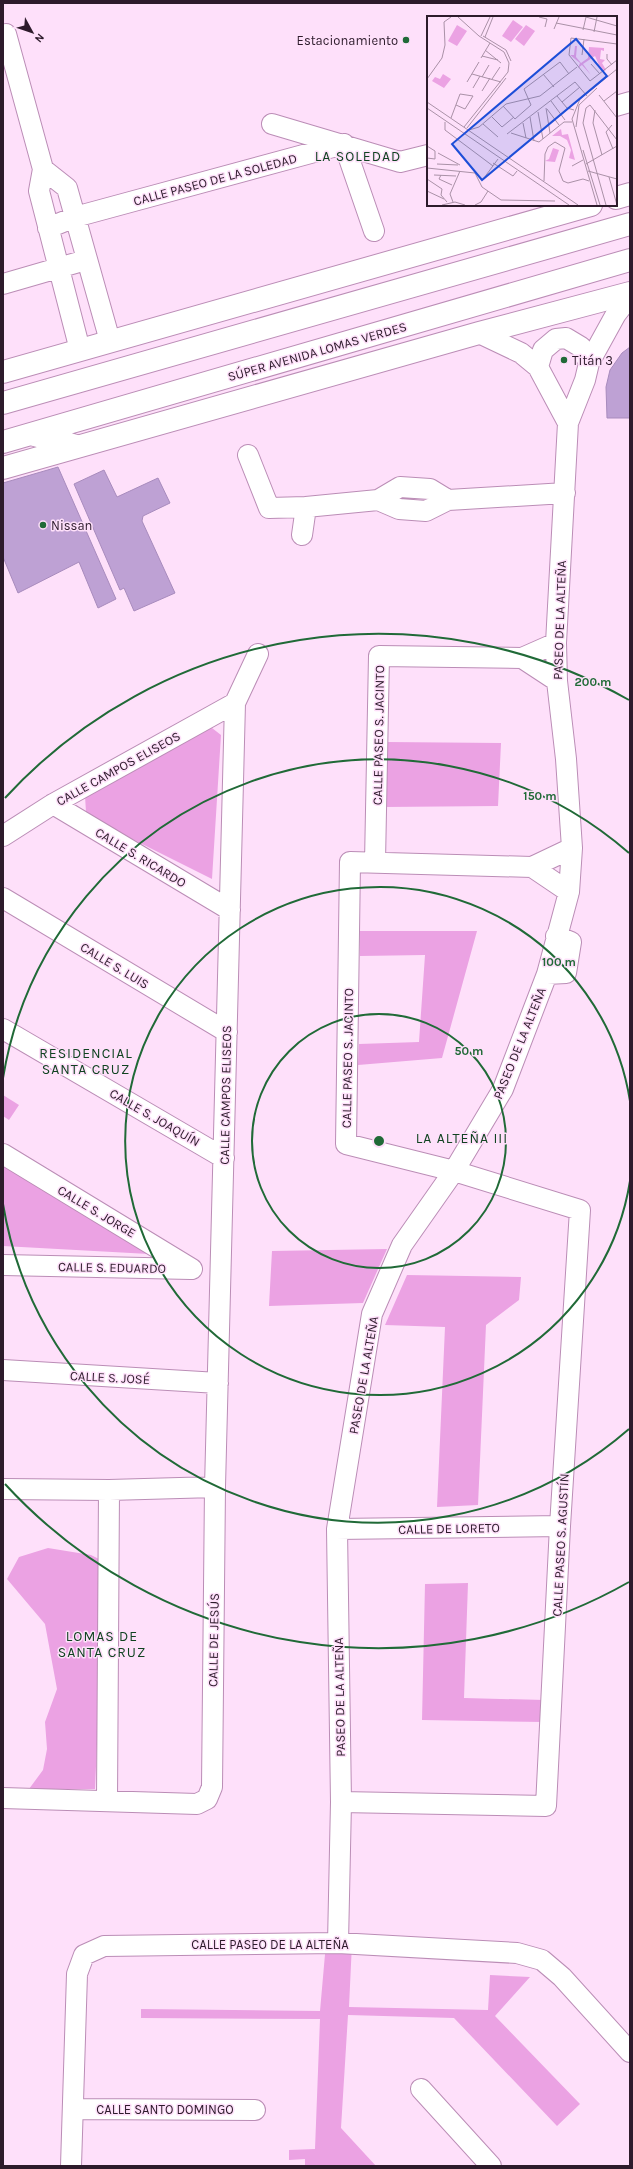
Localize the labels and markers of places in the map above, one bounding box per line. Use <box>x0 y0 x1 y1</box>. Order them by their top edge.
place label: Estacionamiento <box>297 33 398 48</box>
marker: Estacionamiento <box>401 35 411 45</box>
place label: Titán 3 <box>572 353 613 368</box>
marker: Titán 3 <box>559 355 569 365</box>
place label: Nissan <box>51 518 92 533</box>
marker: Nissan <box>38 520 48 530</box>
centre of rings <box>372 1134 386 1148</box>

